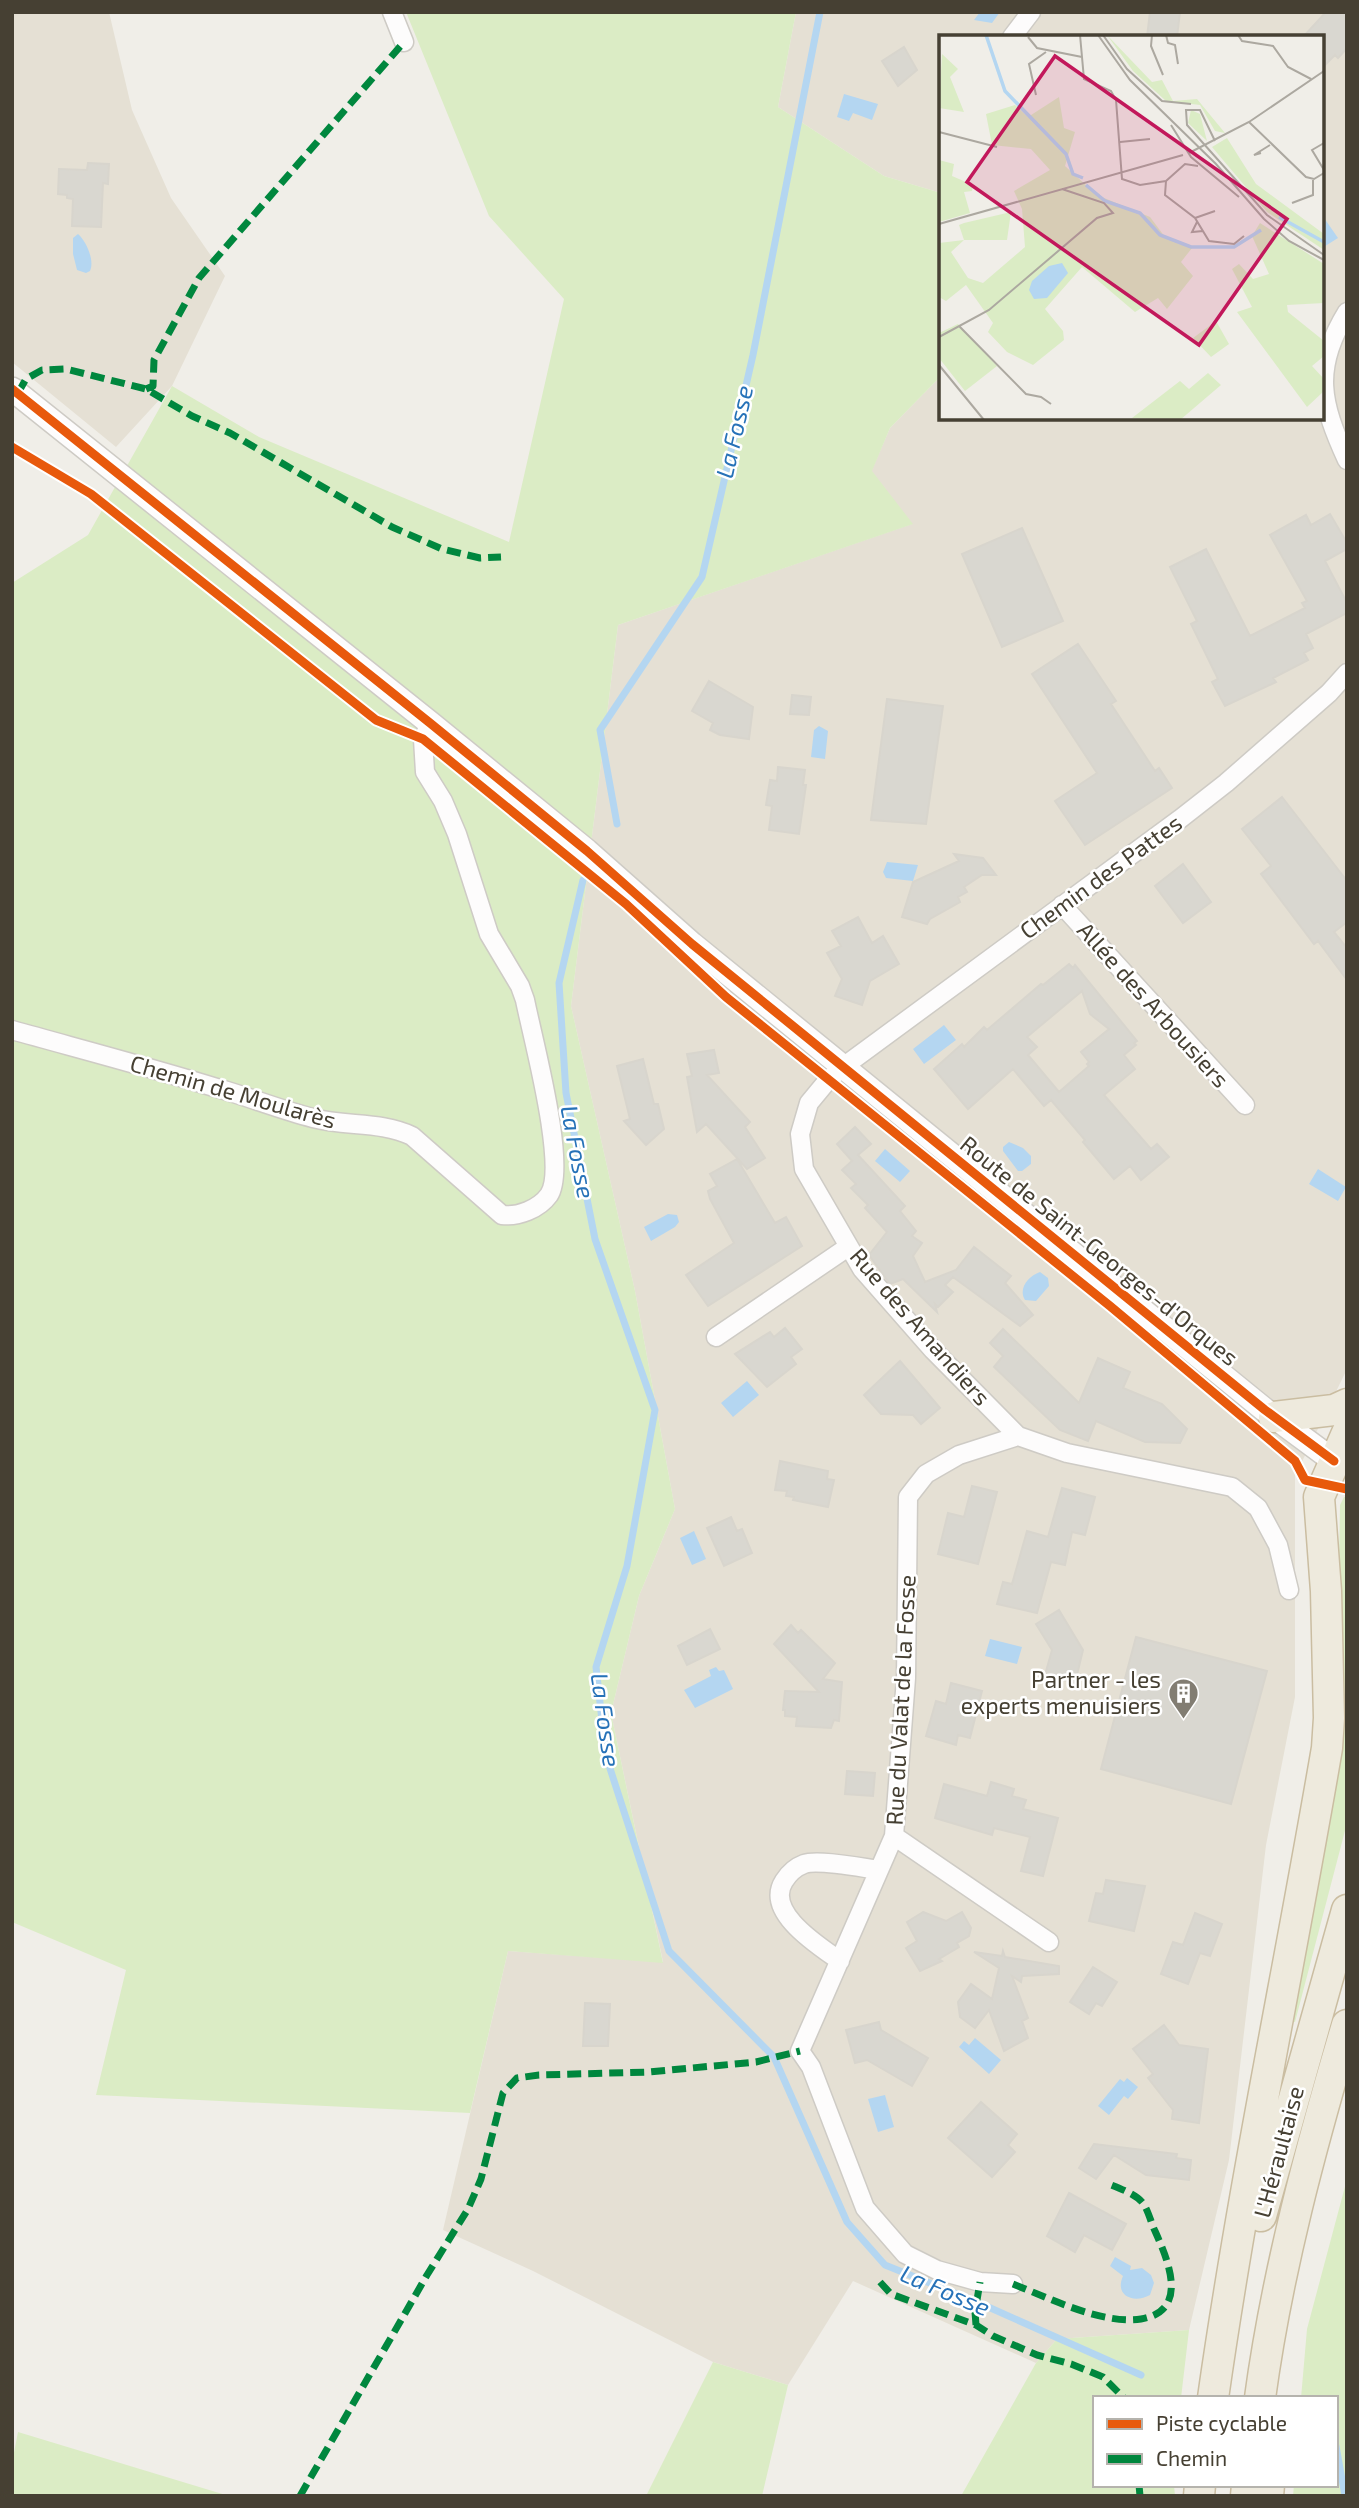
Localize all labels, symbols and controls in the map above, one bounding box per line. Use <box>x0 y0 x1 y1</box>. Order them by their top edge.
inset map <box>939 35 1324 420</box>
water label: La Fosse <box>709 382 758 481</box>
street label: Chemin des Pattes <box>1014 808 1187 944</box>
street label: Allée des Arbousiers <box>1072 916 1235 1093</box>
street label: Chemin de Moularès <box>127 1048 339 1134</box>
water label: La Fosse <box>555 1103 602 1201</box>
street label: Route de Saint-Georges-d'Orques <box>955 1129 1244 1371</box>
street label: Rue des Amandiers <box>845 1242 997 1411</box>
street label: Rue du Valat de la Fosse <box>879 1574 921 1826</box>
place label: Partner - les experts menuisiers <box>961 1665 1161 1719</box>
water label: La Fosse <box>586 1671 627 1769</box>
building icon: Partner - les experts menuisiers <box>1167 1676 1201 1720</box>
street label: L'Héraultaise <box>1247 2083 1309 2221</box>
water label: La Fosse <box>896 2258 995 2321</box>
legend <box>1093 2396 1338 2487</box>
text: Piste cyclable <box>1156 2410 1287 2435</box>
text: Chemin <box>1156 2445 1227 2470</box>

